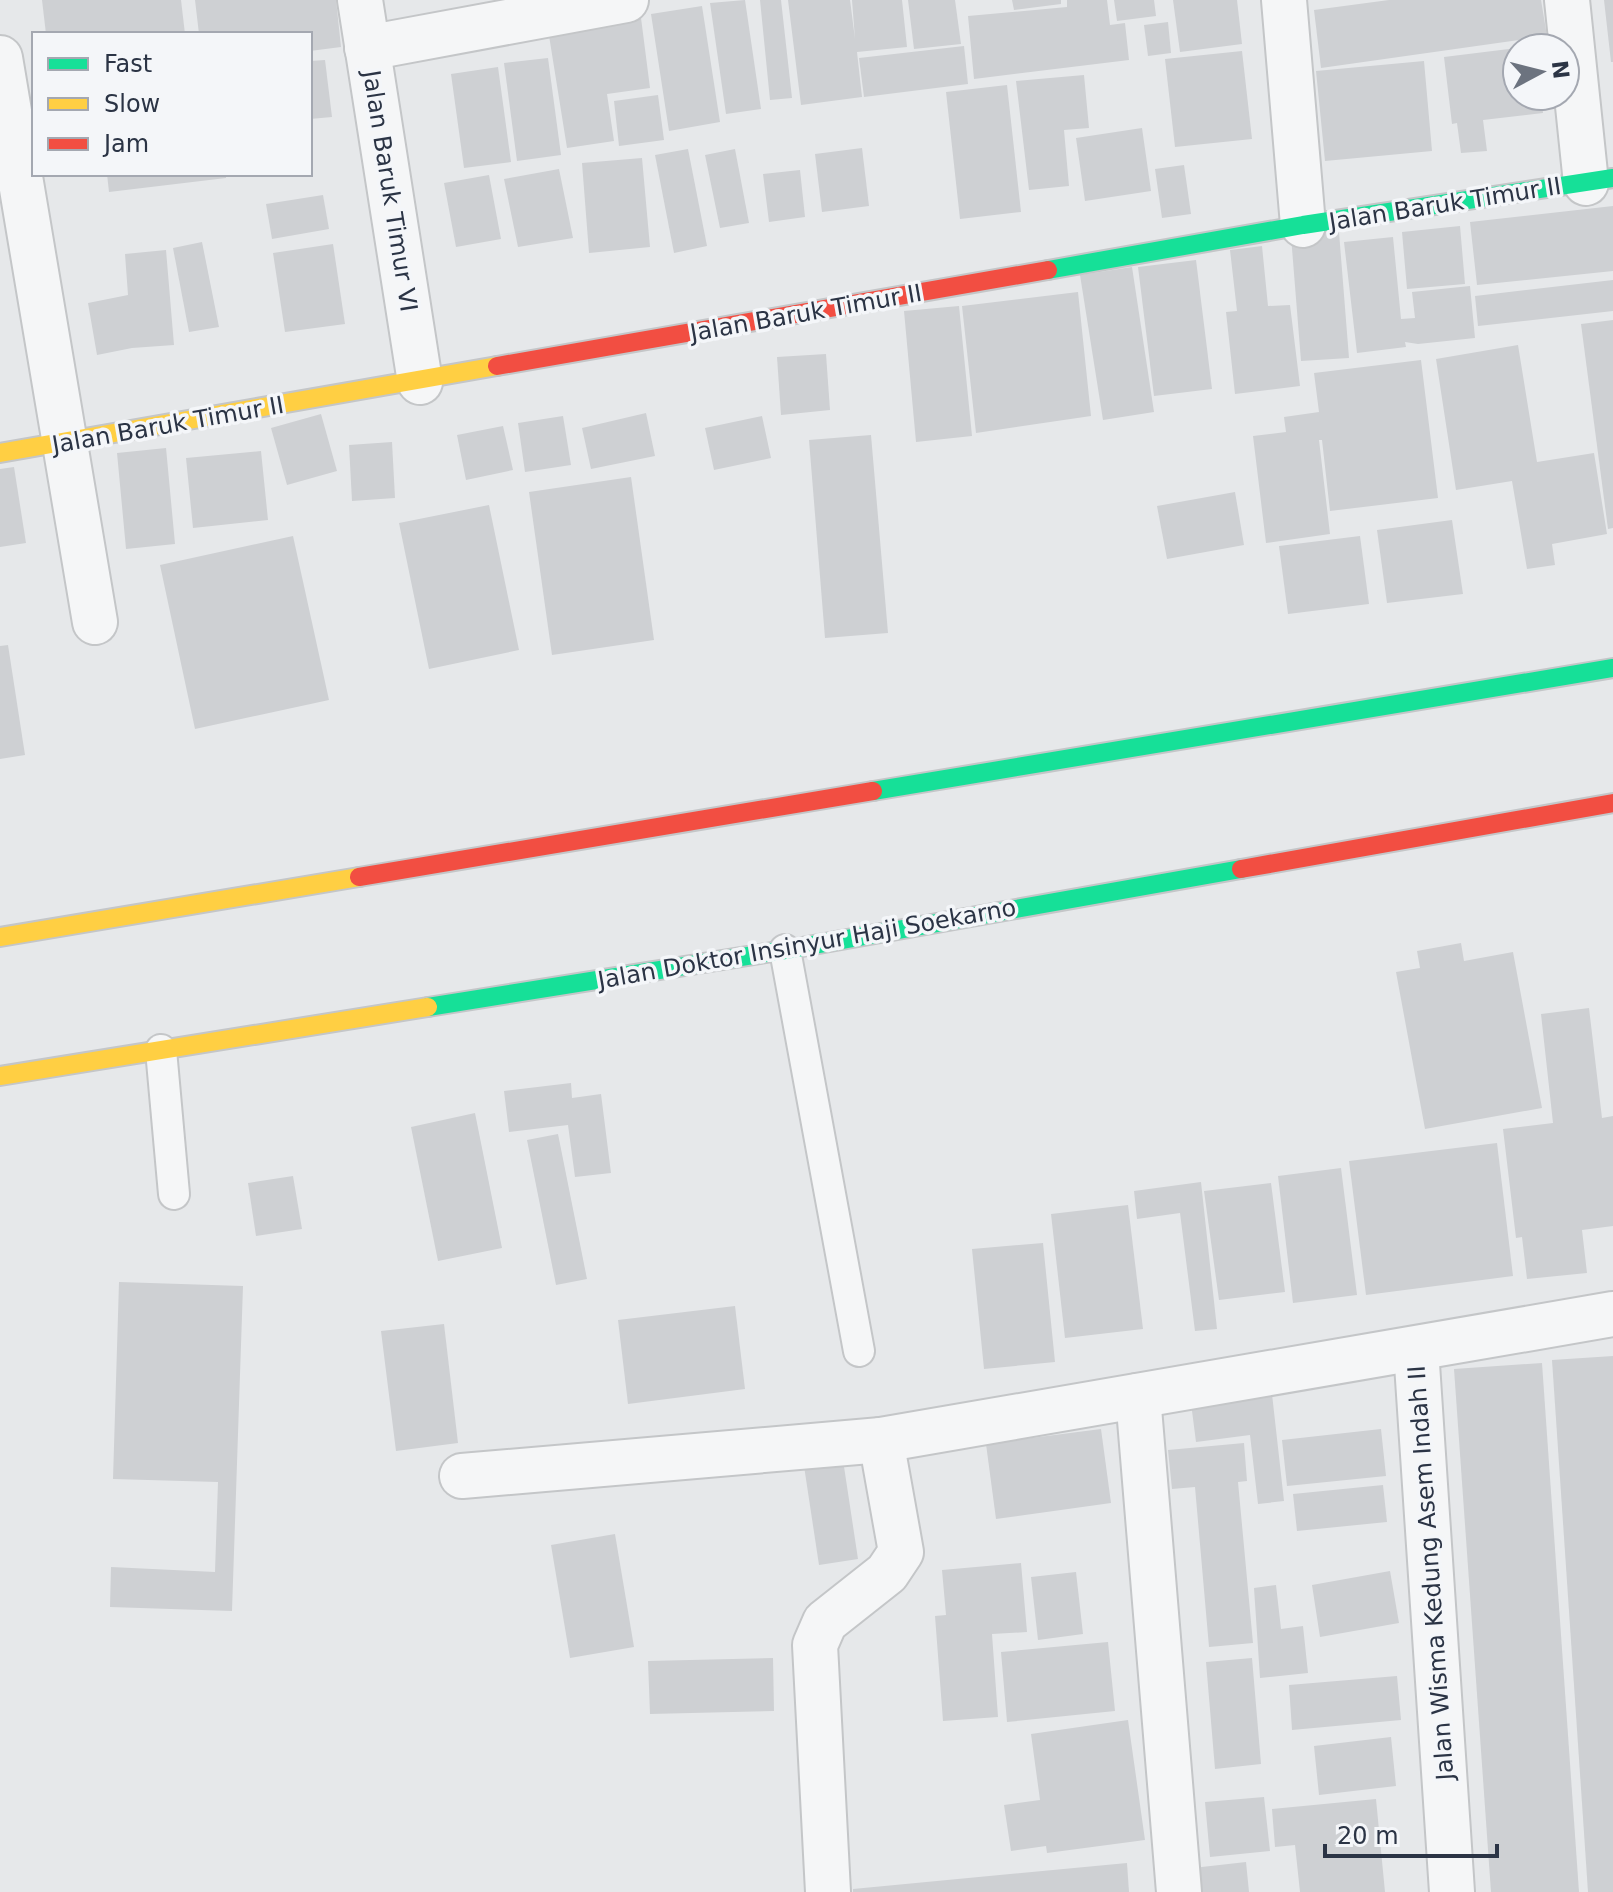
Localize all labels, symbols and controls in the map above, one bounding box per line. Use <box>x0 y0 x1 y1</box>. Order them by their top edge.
legend <box>32 32 312 176</box>
north arrow <box>1501 32 1581 112</box>
text: Fast <box>104 50 152 78</box>
text: N <box>1547 59 1574 80</box>
street label: Jalan Baruk Timur VI <box>357 66 423 314</box>
text: Slow <box>104 90 160 118</box>
text: Jam <box>102 130 149 158</box>
street label: Jalan Baruk Timur II <box>1325 172 1563 236</box>
street label: Jalan Baruk Timur II <box>686 279 924 348</box>
street label: Jalan Baruk Timur II <box>48 391 286 460</box>
street label: Jalan Doktor Insinyur Haji Soekarno <box>594 893 1018 995</box>
street label: Jalan Wisma Kedung Asem Indah II <box>1403 1365 1460 1783</box>
scale bar <box>1325 1808 1497 1858</box>
text: 20 m <box>1337 1822 1399 1850</box>

